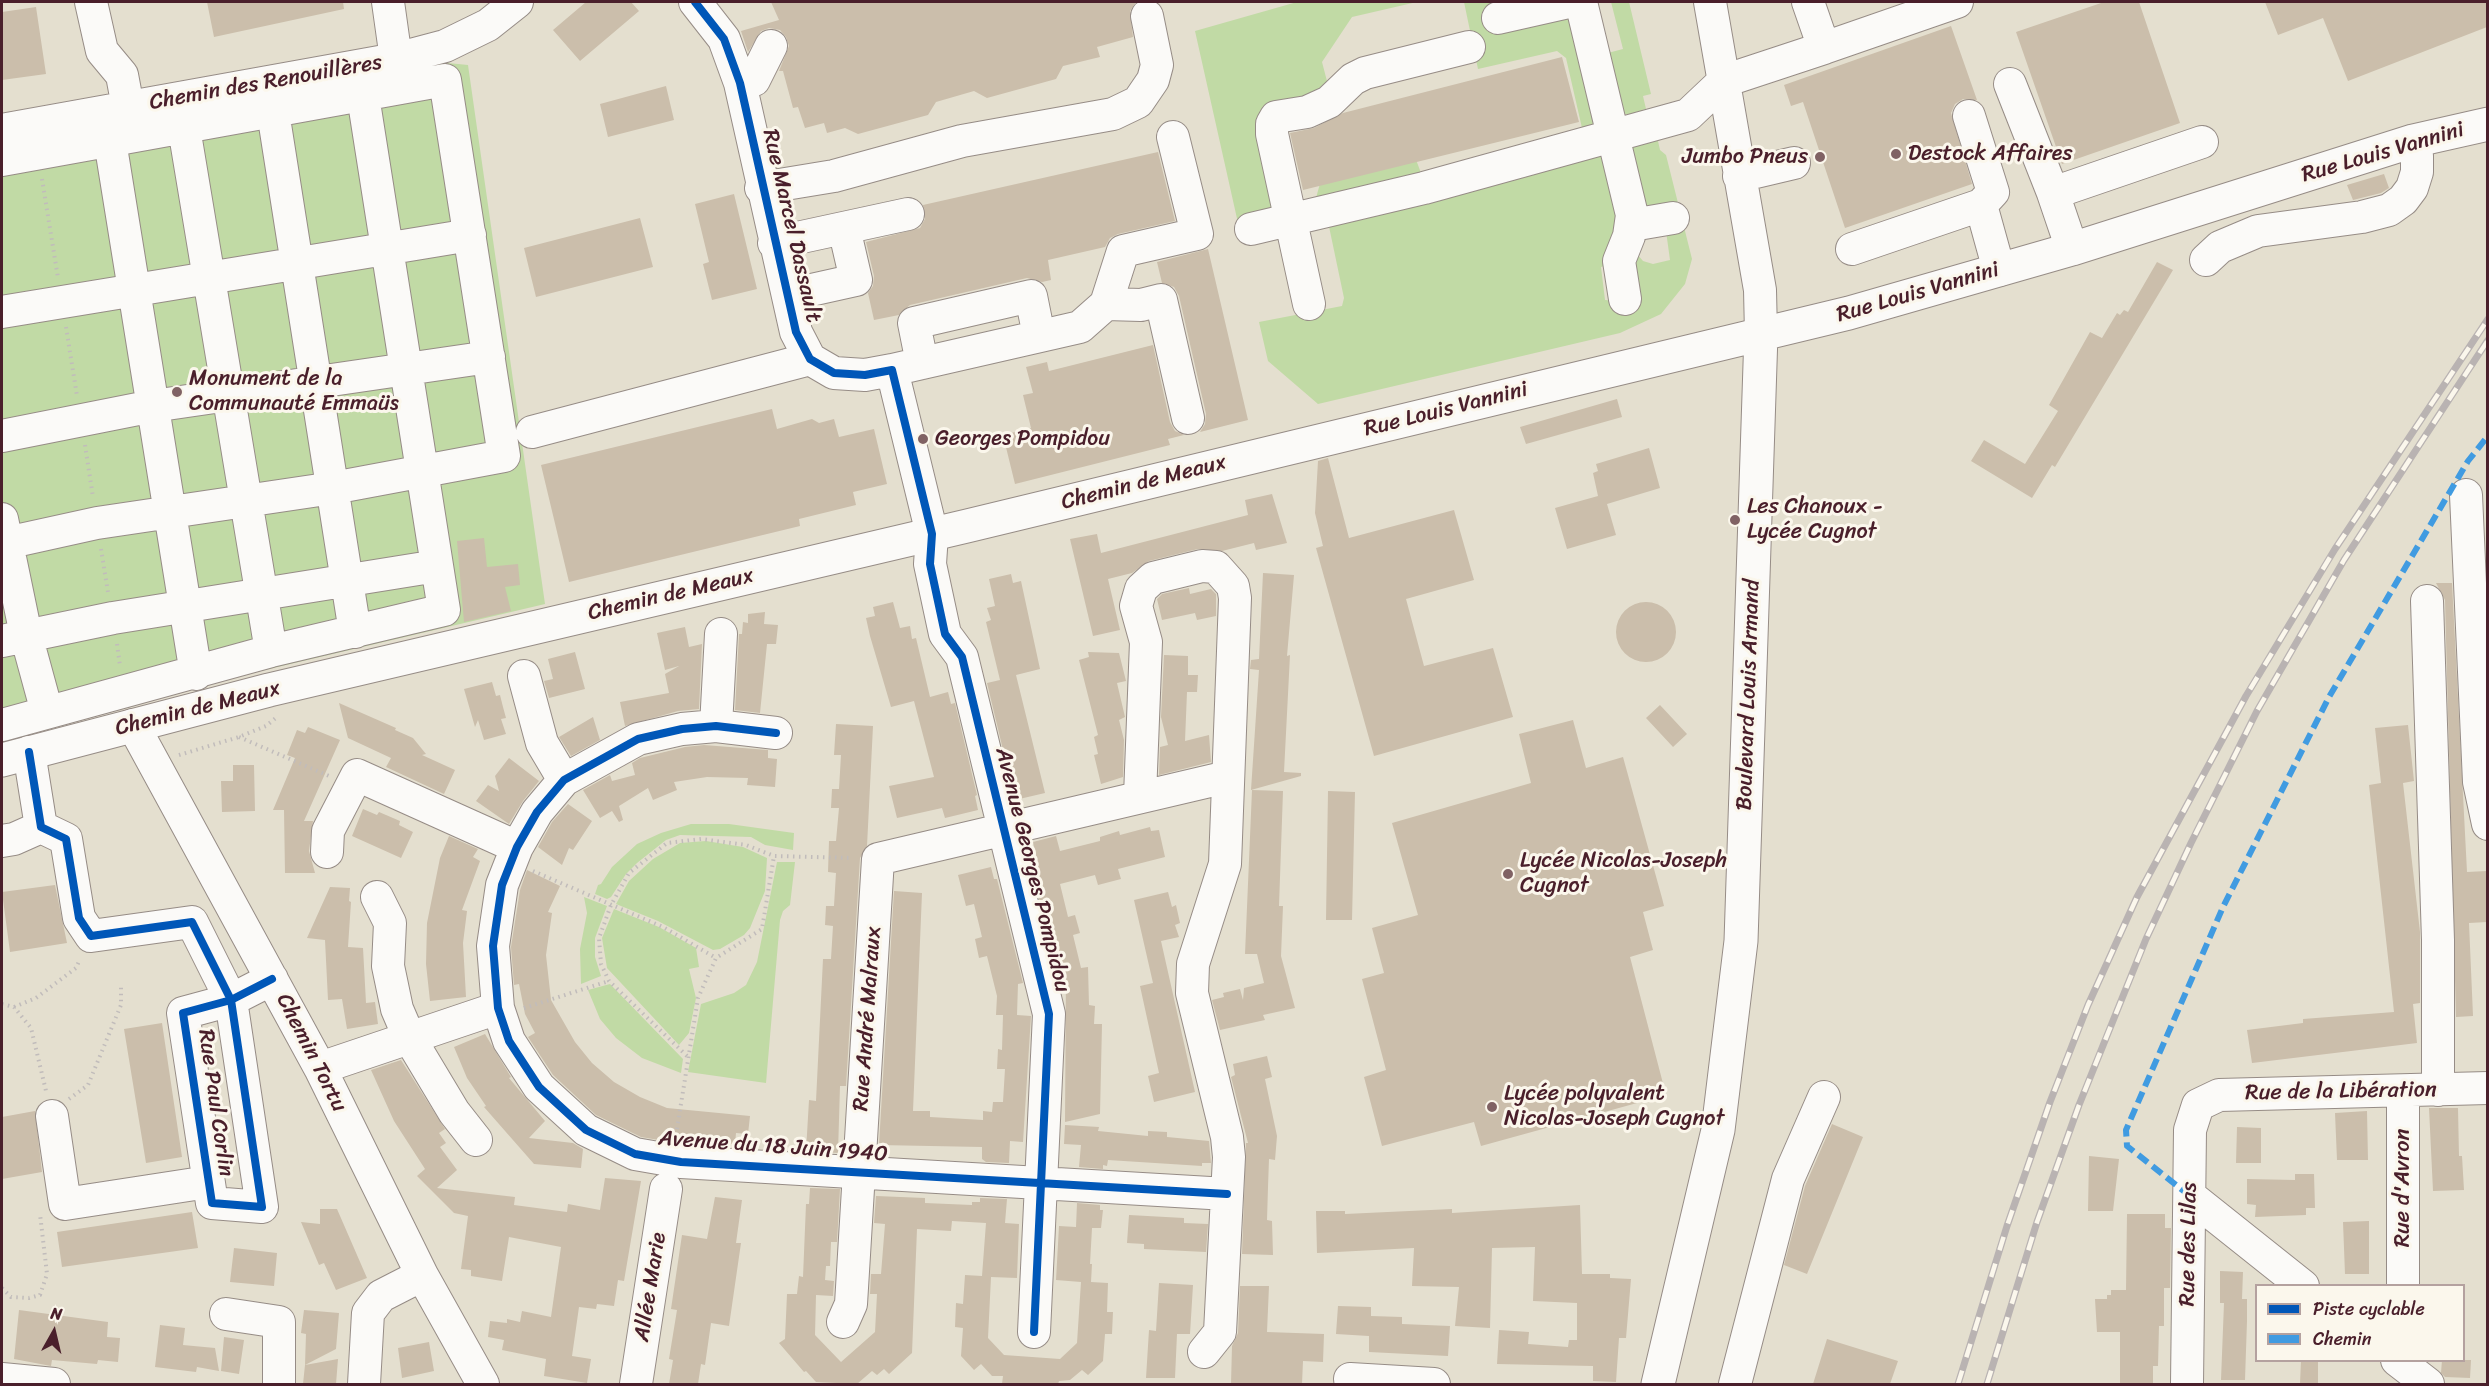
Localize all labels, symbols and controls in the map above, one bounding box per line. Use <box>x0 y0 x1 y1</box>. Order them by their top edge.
street label: Chemin des Renouillères <box>148 50 384 116</box>
street label: Rue Louis Vannini <box>2299 117 2467 189</box>
street label: Rue Marcel Dassault <box>756 127 826 325</box>
place label: Destock Affaires <box>1908 141 2073 167</box>
place label: Jumbo Pneus <box>1682 144 1808 170</box>
marker: Destock Affaires <box>1889 147 1903 161</box>
marker: Jumbo Pneus <box>1813 150 1827 164</box>
street label: Rue Louis Vannini <box>1834 257 2002 329</box>
place label: Monument de la Communauté Emmaüs <box>189 366 399 418</box>
street label: Rue Louis Vannini <box>1361 377 1531 443</box>
marker: Monument de la Communauté Emmaüs <box>170 385 184 399</box>
place label: Georges Pompidou <box>935 426 1110 452</box>
marker: Georges Pompidou <box>916 432 930 446</box>
street label: Chemin de Meaux <box>1059 450 1229 516</box>
place label: Les Chanoux - Lycée Cugnot <box>1747 494 1883 546</box>
marker: Les Chanoux - Lycée Cugnot <box>1728 513 1742 527</box>
street label: Chemin de Meaux <box>586 563 756 627</box>
street label: Boulevard Louis Armand <box>1732 579 1766 811</box>
street label: Chemin de Meaux <box>113 676 283 742</box>
street label: Avenue Georges Pompidou <box>989 745 1075 995</box>
place label: Lycée Nicolas-Joseph Cugnot <box>1520 848 1727 900</box>
marker: Lycée Nicolas-Joseph Cugnot <box>1501 867 1515 881</box>
street label: Rue André Malraux <box>848 926 888 1112</box>
street label: Chemin Tortu <box>270 990 352 1116</box>
street label: Rue Paul Corlin <box>192 1028 238 1178</box>
street label: Rue de la Libération <box>2245 1077 2437 1107</box>
place label: Lycée polyvalent Nicolas-Joseph Cugnot <box>1504 1081 1724 1132</box>
marker: Lycée polyvalent Nicolas-Joseph Cugnot <box>1485 1100 1499 1114</box>
street label: Avenue du 18 Juin 1940 <box>657 1126 889 1168</box>
street label: Rue d'Avron <box>2390 1129 2416 1247</box>
street label: Rue des Lilas <box>2175 1181 2203 1307</box>
street label: Allée Marie <box>629 1231 673 1343</box>
legend <box>2255 1284 2465 1362</box>
text: Piste cyclable <box>2313 1293 2425 1325</box>
text: N <box>49 1299 64 1329</box>
north arrow <box>24 1302 84 1362</box>
text: Chemin <box>2313 1323 2371 1355</box>

